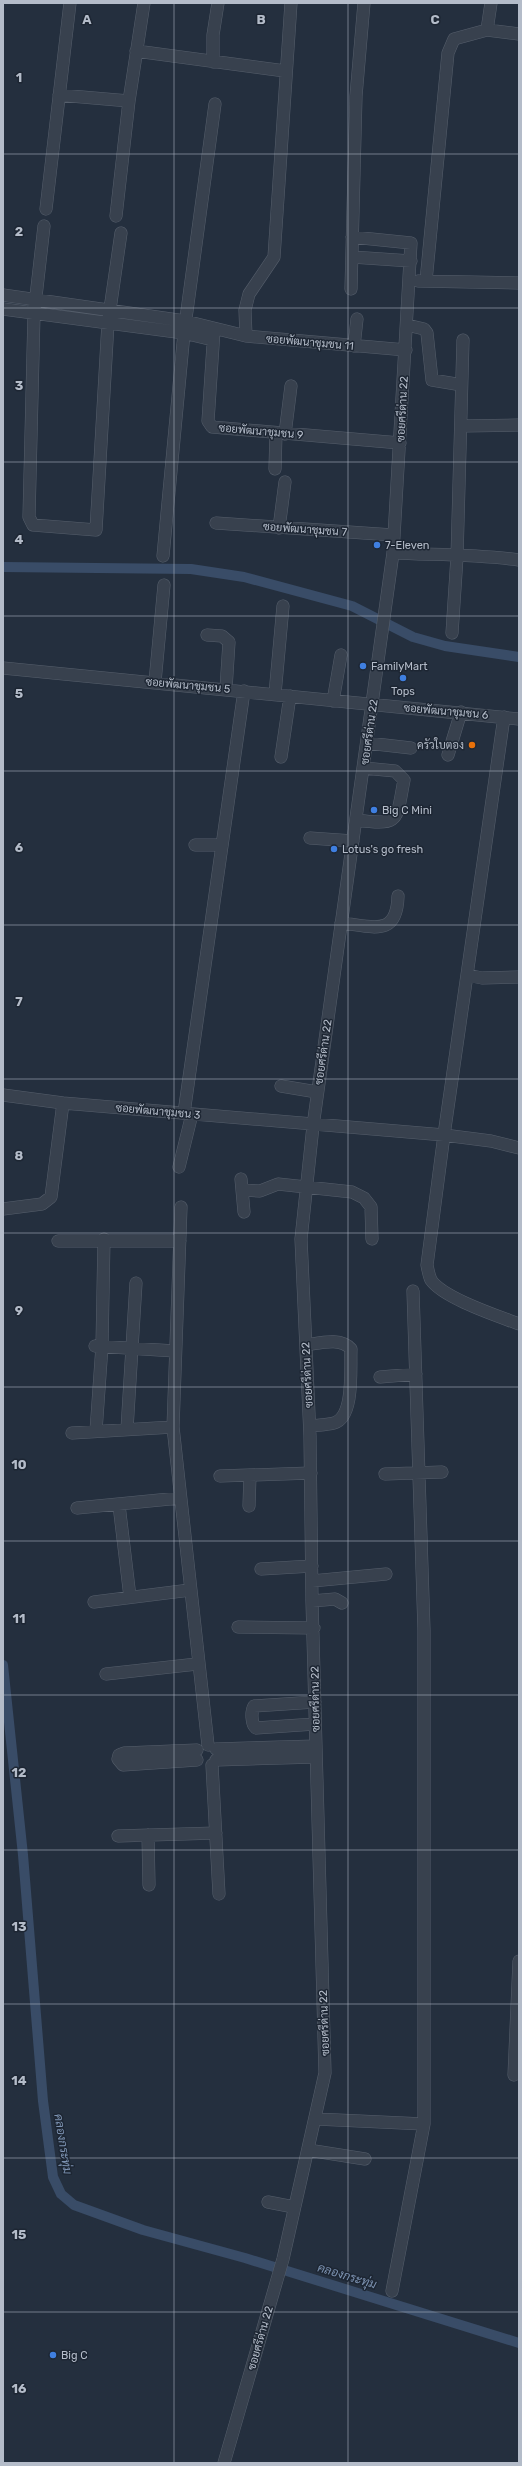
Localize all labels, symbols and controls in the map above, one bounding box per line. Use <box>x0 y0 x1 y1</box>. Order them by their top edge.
text: A <box>82 12 92 27</box>
text: B <box>256 12 266 27</box>
text: C <box>430 12 440 27</box>
text: 1 <box>16 70 22 85</box>
text: 2 <box>15 224 23 239</box>
street label: ซอยพัฒนาชุมชน 11 <box>265 331 355 355</box>
street label: ซอยศรีด่าน 22 <box>392 376 411 442</box>
text: 3 <box>15 378 24 393</box>
street label: ซอยพัฒนาชุมชน 9 <box>218 420 304 444</box>
street label: ซอยพัฒนาชุมชน 7 <box>262 519 348 541</box>
text: 4 <box>15 532 24 547</box>
place label: 7-Eleven <box>385 539 430 552</box>
marker: 7-Eleven <box>372 540 382 550</box>
place label: FamilyMart <box>371 660 428 673</box>
marker: FamilyMart <box>358 661 368 671</box>
marker: Tops <box>398 673 408 683</box>
street label: ซอยพัฒนาชุมชน 5 <box>145 674 232 698</box>
place label: Tops <box>391 685 415 698</box>
text: 5 <box>15 686 23 701</box>
street label: ซอยศรีด่าน 22 <box>356 698 381 766</box>
street label: ซอยพัฒนาชุมชน 6 <box>403 700 489 724</box>
place label: ครัวใบตอง <box>417 737 464 752</box>
marker: ครัวใบตอง <box>467 740 477 750</box>
place label: Big C Mini <box>382 804 432 817</box>
marker: Big C Mini <box>369 805 379 815</box>
text: 6 <box>15 840 24 855</box>
place label: Lotus's go fresh <box>342 843 423 856</box>
marker: Lotus's go fresh <box>329 844 339 854</box>
text: 7 <box>15 994 23 1009</box>
street label: ซอยศรีด่าน 22 <box>310 1018 335 1086</box>
street label: ซอยพัฒนาชุมชน 3 <box>115 1100 201 1124</box>
text: 8 <box>15 1148 24 1163</box>
text: 9 <box>15 1303 23 1318</box>
street label: ซอยศรีด่าน 22 <box>297 1342 316 1408</box>
text: 10 <box>11 1457 27 1472</box>
text: 11 <box>13 1611 25 1626</box>
street label: ซอยศรีด่าน 22 <box>306 1666 323 1732</box>
text: 12 <box>12 1765 26 1780</box>
text: 13 <box>11 1919 27 1934</box>
street label: ซอยศรีด่าน 22 <box>315 1990 332 2056</box>
text: 14 <box>11 2073 27 2088</box>
water label: คลองกระทุ่ม <box>49 2113 75 2176</box>
text: 15 <box>12 2227 26 2242</box>
water label: คลองกระทุ่ม <box>315 2260 379 2294</box>
street label: ซอยศรีด่าน 22 <box>243 2304 276 2372</box>
place label: Big C <box>61 2349 88 2362</box>
marker: Big C <box>48 2350 58 2360</box>
text: 16 <box>12 2381 27 2396</box>

